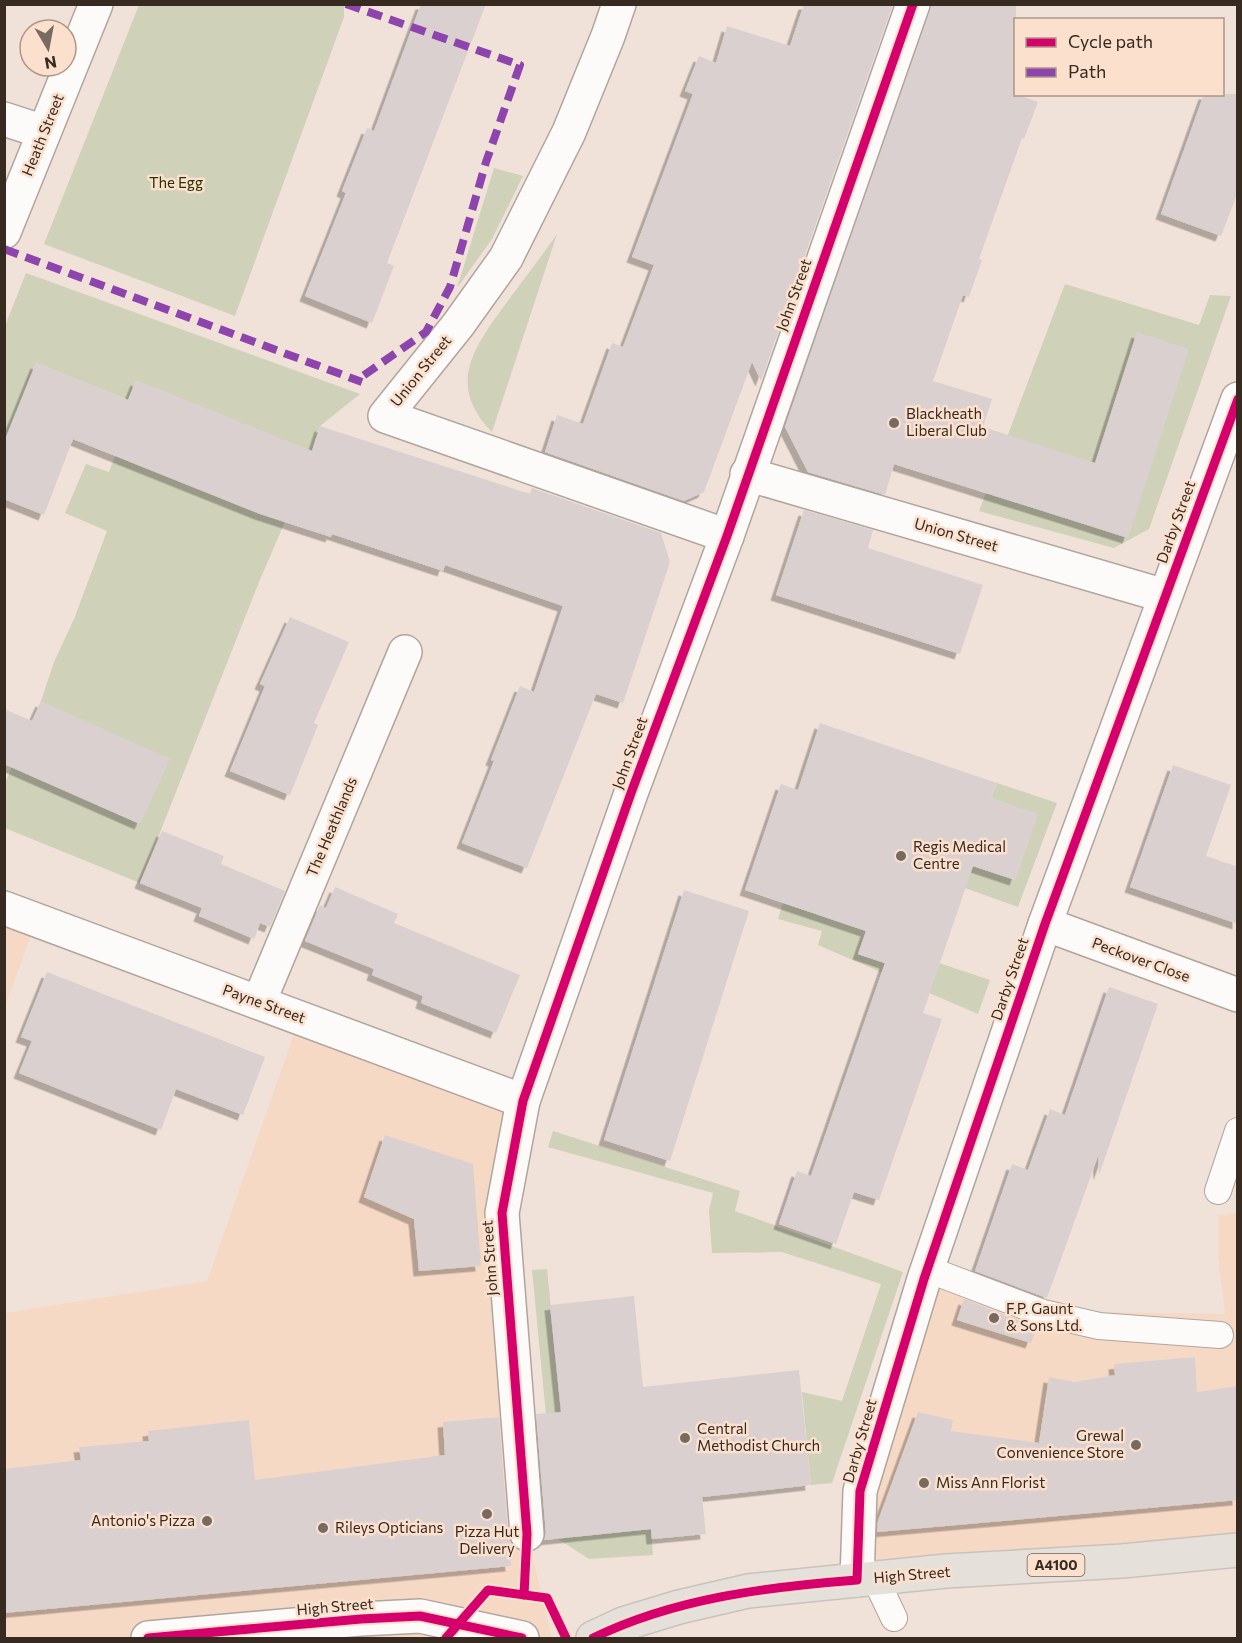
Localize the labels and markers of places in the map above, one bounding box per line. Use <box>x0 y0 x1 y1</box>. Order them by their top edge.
place label: Blackheath Liberal Club <box>906 404 987 439</box>
marker: Blackheath Liberal Club <box>887 416 901 430</box>
place label: Regis Medical Centre <box>913 837 1006 872</box>
marker: Regis Medical Centre <box>894 849 908 863</box>
place label: F.P. Gaunt & Sons Ltd. <box>1006 1299 1082 1334</box>
marker: F.P. Gaunt & Sons Ltd. <box>987 1311 1001 1325</box>
place label: Central Methodist Church <box>697 1419 820 1454</box>
place label: Grewal Convenience Store <box>997 1426 1124 1461</box>
marker: Central Methodist Church <box>678 1431 692 1445</box>
marker: Grewal Convenience Store <box>1129 1438 1143 1452</box>
place label: Miss Ann Florist <box>936 1473 1045 1491</box>
marker: Miss Ann Florist <box>917 1476 931 1490</box>
marker: Pizza Hut Delivery <box>480 1507 494 1521</box>
place label: Antonio's Pizza <box>91 1511 195 1529</box>
marker: Antonio's Pizza <box>200 1514 214 1528</box>
place label: Rileys Opticians <box>335 1518 444 1536</box>
marker: Rileys Opticians <box>316 1521 330 1535</box>
place label: Pizza Hut Delivery <box>455 1522 519 1557</box>

